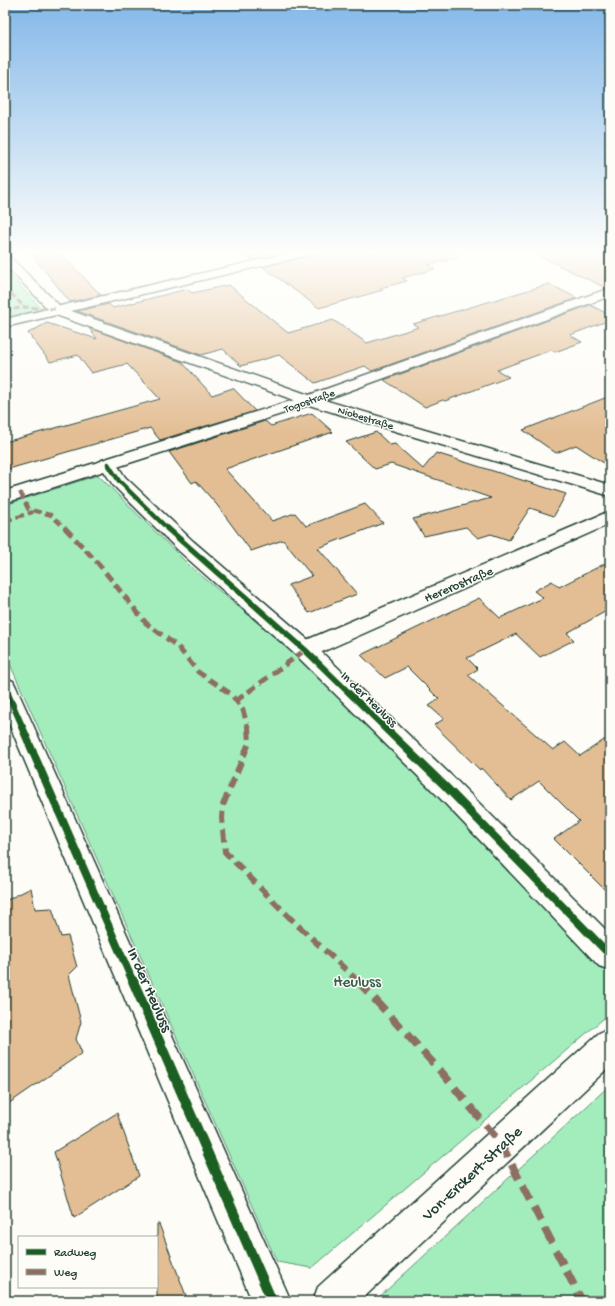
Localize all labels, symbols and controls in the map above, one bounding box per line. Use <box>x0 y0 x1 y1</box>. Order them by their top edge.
street label: Togostraße <box>282 388 337 416</box>
street label: Niobestraße <box>336 405 395 433</box>
street label: Hererostraße <box>422 564 496 607</box>
street label: In der Heuluss <box>337 669 401 731</box>
street label: In der Heuluss <box>121 945 175 1036</box>
park label: Heuluss <box>333 974 382 993</box>
street label: Von-Erckert-Straße <box>419 1123 528 1227</box>
legend <box>18 1236 158 1288</box>
text: Radweg <box>54 1247 96 1261</box>
text: Weg <box>54 1267 77 1281</box>

